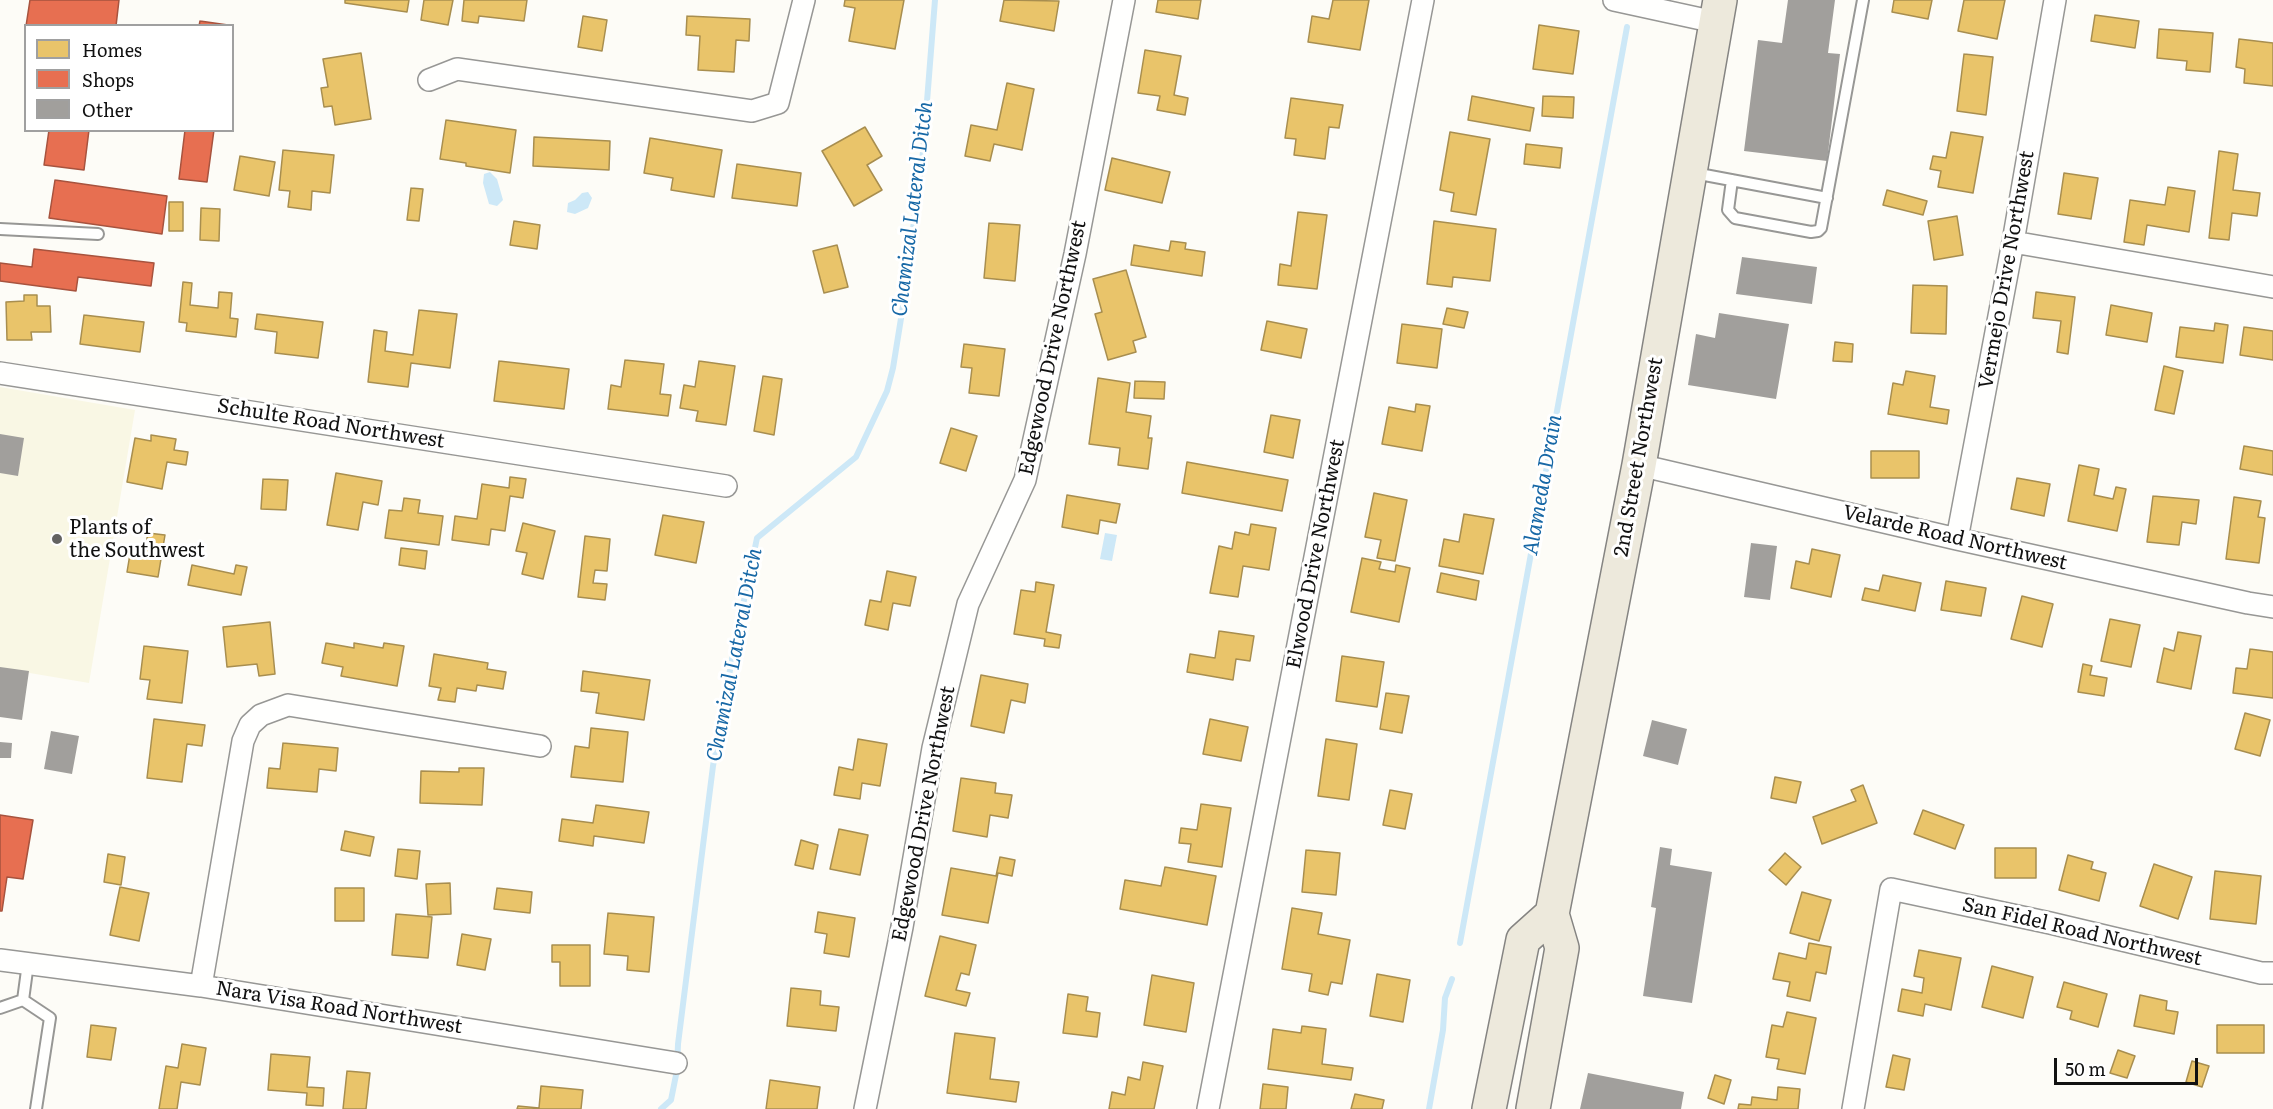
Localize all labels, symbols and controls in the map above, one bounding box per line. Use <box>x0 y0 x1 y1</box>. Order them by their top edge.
legend <box>24 24 234 132</box>
text: Homes <box>82 36 142 63</box>
text: Shops <box>82 66 134 93</box>
text: Other <box>82 96 132 123</box>
water label: Chamizal Lateral Ditch <box>887 100 939 318</box>
street label: Vermejo Drive Northwest <box>1974 149 2040 391</box>
street label: Edgewood Drive Northwest <box>1014 218 1092 478</box>
street label: 2nd Street Northwest <box>1610 356 1668 558</box>
street label: Schulte Road Northwest <box>216 394 446 454</box>
water label: Alameda Drain <box>1518 413 1568 557</box>
street label: Elwood Drive Northwest <box>1282 437 1350 671</box>
street label: Velarde Road Northwest <box>1840 500 2070 576</box>
place label: Plants of the Southwest <box>69 516 205 563</box>
marker: Plants of the Southwest <box>50 532 64 546</box>
water label: Chamizal Lateral Ditch <box>702 546 768 764</box>
street label: Edgewood Drive Northwest <box>887 684 961 944</box>
street label: San Fidel Road Northwest <box>1960 893 2204 971</box>
street label: Nara Visa Road Northwest <box>214 977 464 1039</box>
scale bar <box>2057 1046 2201 1084</box>
text: 50 m <box>2065 1055 2106 1082</box>

